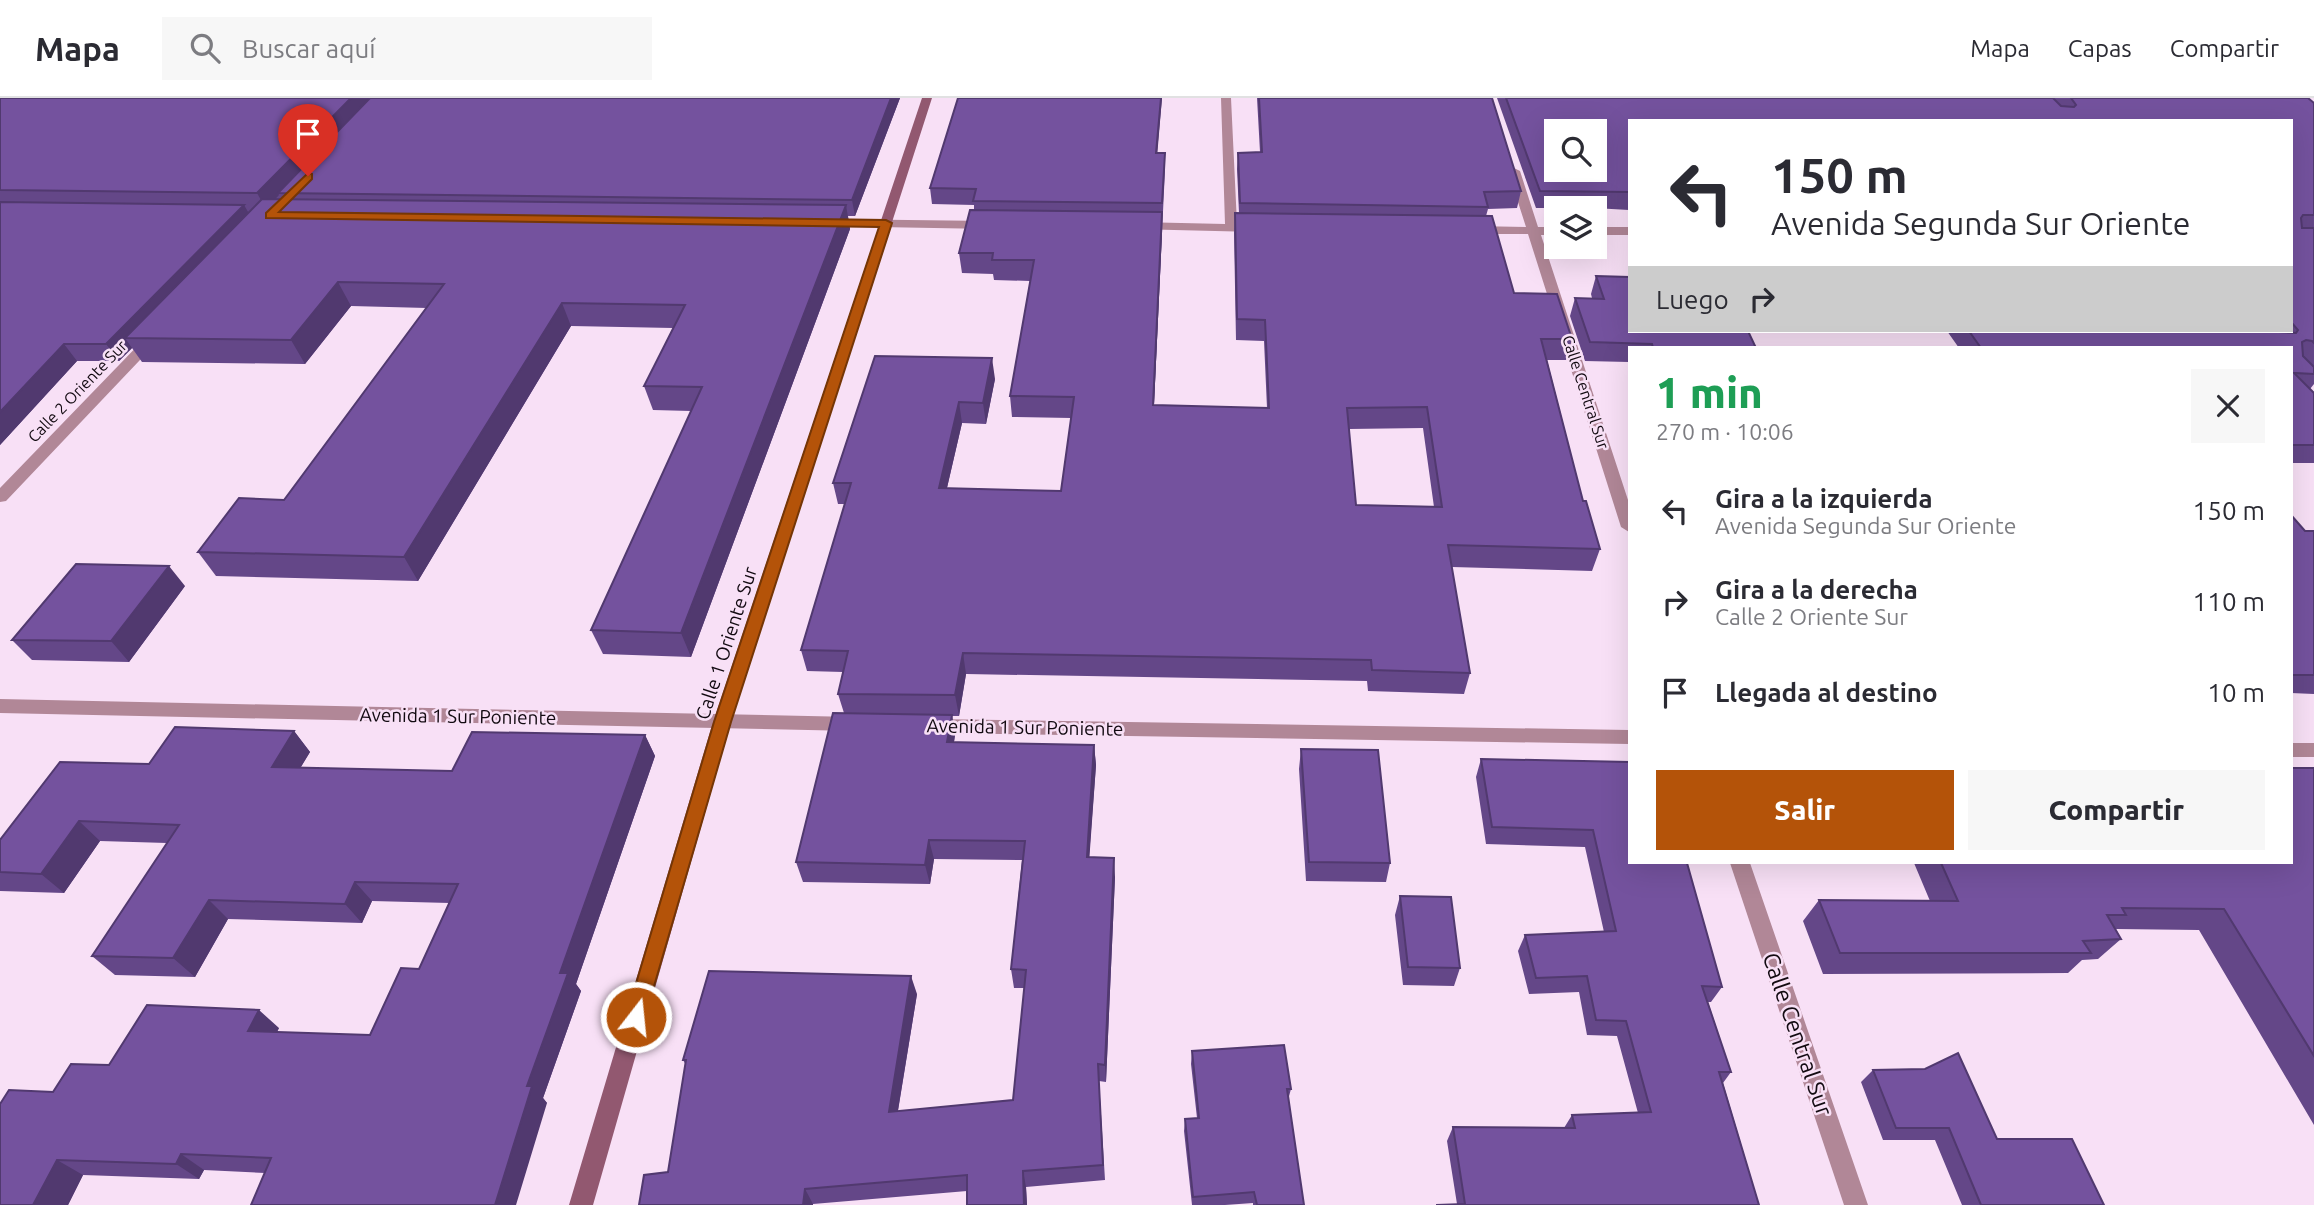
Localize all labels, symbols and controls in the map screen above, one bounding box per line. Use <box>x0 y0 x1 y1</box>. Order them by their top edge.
search box <box>162 17 652 80</box>
icon: search <box>186 29 224 67</box>
text: Mapa <box>35 30 120 67</box>
text: Buscar aquí <box>242 34 376 63</box>
text: Mapa <box>1970 35 2030 62</box>
text: Capas <box>2068 35 2132 62</box>
text: Compartir <box>2170 35 2279 62</box>
pin <box>278 104 338 176</box>
icon: arrive <box>289 115 327 153</box>
map controls <box>1544 119 1607 259</box>
button: search <box>1544 119 1607 182</box>
icon: left <box>1656 147 1747 238</box>
text: 150 m <box>1771 147 1908 202</box>
button: layers <box>1544 196 1607 259</box>
text: Avenida Segunda Sur Oriente <box>1771 205 2190 241</box>
icon: right <box>1743 280 1781 318</box>
text: Luego <box>1656 285 1729 314</box>
street label: Calle Central Sur <box>1559 333 1613 451</box>
street label: Calle 2 Oriente Sur <box>24 336 130 446</box>
text: 1 min <box>1656 369 1763 416</box>
button: close <box>2191 369 2265 443</box>
text: 270 m · 10:06 <box>1656 419 1794 444</box>
text: Gira a la izquierda <box>1715 484 1933 513</box>
icon: left <box>1656 492 1694 530</box>
text: 150 m <box>2193 496 2265 525</box>
text: Avenida Segunda Sur Oriente <box>1715 513 2016 538</box>
street label: Calle 1 Oriente Sur <box>691 564 761 722</box>
text: Gira a la derecha <box>1715 575 1918 604</box>
icon: right <box>1656 583 1694 621</box>
text: 110 m <box>2193 587 2265 616</box>
text: Calle 2 Oriente Sur <box>1715 604 1908 629</box>
icon: arrive <box>1656 674 1694 712</box>
text: Llegada al destino <box>1715 678 1938 707</box>
text: 10 m <box>2207 678 2265 707</box>
street label: Avenida 1 Sur Poniente <box>359 703 557 729</box>
street label: Avenida 1 Sur Poniente <box>926 714 1124 740</box>
button: Salir <box>1656 770 1954 850</box>
button: Compartir <box>1968 770 2265 850</box>
street label: Calle Central Sur <box>1758 949 1838 1119</box>
position arrow <box>599 980 673 1054</box>

